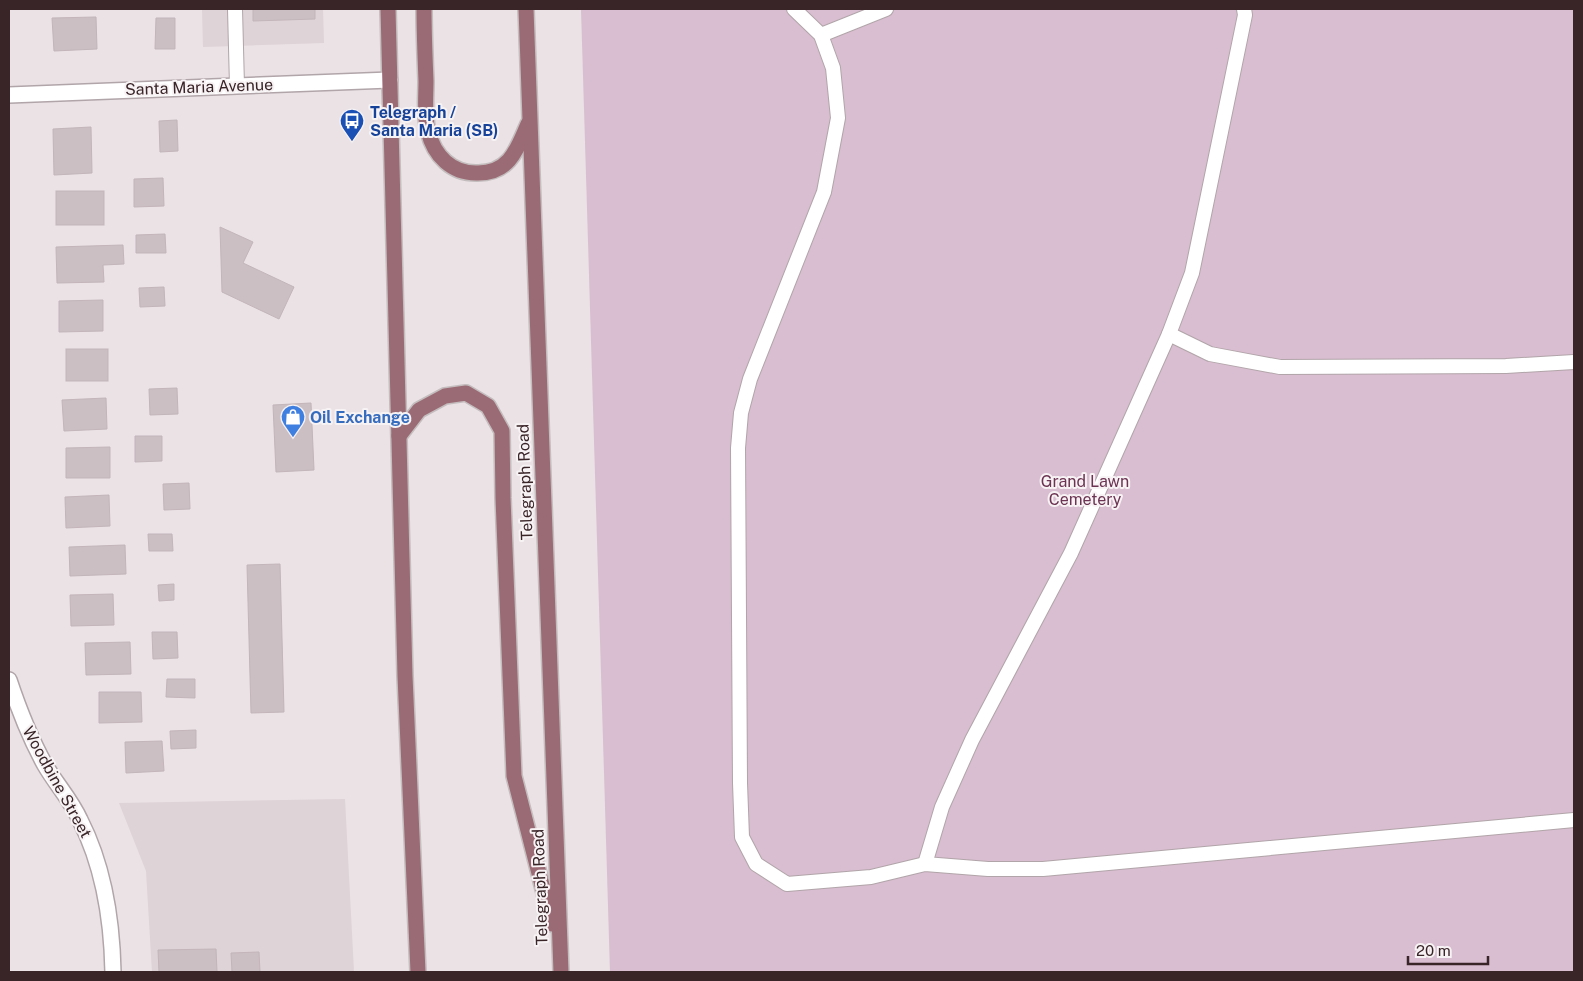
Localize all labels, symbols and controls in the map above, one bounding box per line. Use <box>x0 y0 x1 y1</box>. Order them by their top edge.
street label: Santa Maria Avenue <box>125 75 273 99</box>
place label: Telegraph / Santa Maria (SB) <box>370 103 498 140</box>
bus stop icon: Telegraph / Santa Maria (SB) <box>339 108 365 142</box>
shop icon: Oil Exchange <box>280 404 306 438</box>
place label: Oil Exchange <box>310 408 410 427</box>
street label: Telegraph Road <box>513 424 537 540</box>
park label: Grand Lawn Cemetery <box>1041 472 1129 509</box>
street label: Woodbine Street <box>18 723 96 841</box>
street label: Telegraph Road <box>528 829 552 945</box>
scale bar <box>1408 934 1488 966</box>
text: 20 m <box>1416 942 1451 959</box>

